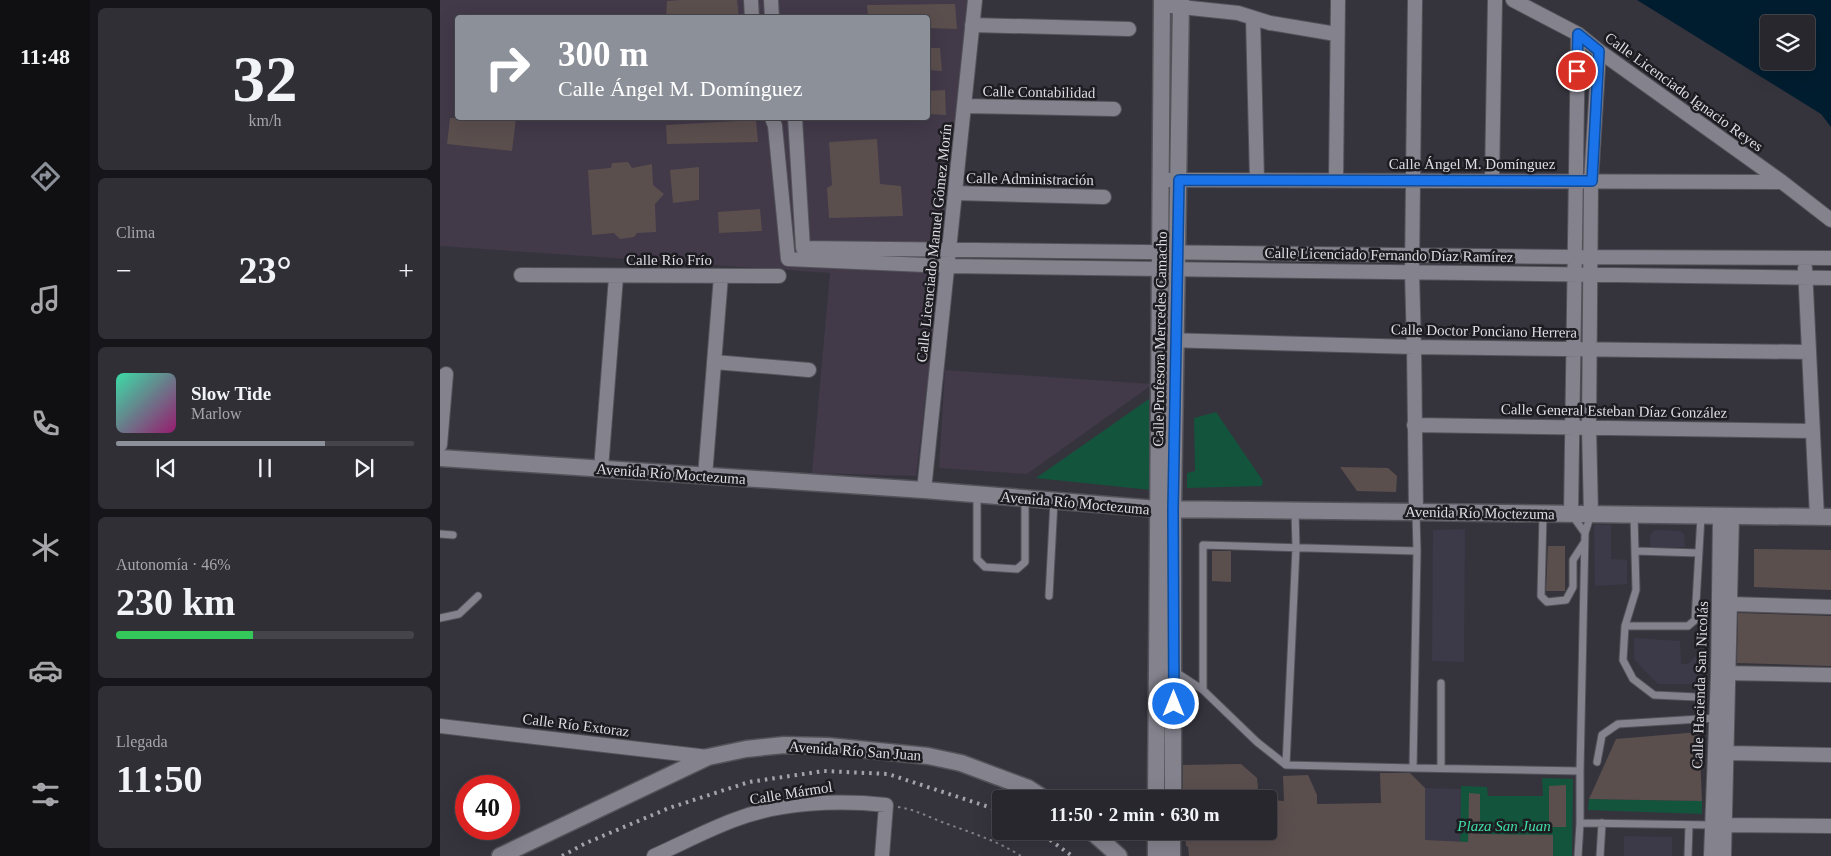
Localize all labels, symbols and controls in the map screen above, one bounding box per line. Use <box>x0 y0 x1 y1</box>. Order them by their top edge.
map controls <box>1760 15 1815 70</box>
button: layers <box>1760 15 1815 70</box>
street label: Calle Licenciado Ignacio Reyes <box>1602 29 1766 155</box>
icon: right <box>475 35 540 100</box>
text: 300 m <box>558 35 648 74</box>
text: 32 <box>233 43 298 115</box>
text: 11:48 <box>20 44 70 69</box>
pin <box>1556 50 1598 92</box>
icon: arrive <box>1563 57 1591 85</box>
text: Calle Ángel M. Domínguez <box>558 76 802 101</box>
street label: Calle Contabilidad <box>982 83 1096 101</box>
text: km/h <box>249 112 281 129</box>
street label: Calle Licenciado Manuel Gómez Morín <box>914 122 955 363</box>
street label: Calle Ángel M. Domínguez <box>1389 156 1556 172</box>
icon: directions <box>28 159 63 194</box>
street label: Calle Administración <box>966 170 1095 188</box>
text: Clima <box>116 224 155 241</box>
street label: Calle Profesora Mercedes Camacho <box>1150 231 1170 447</box>
street label: Calle Licenciado Fernando Díaz Ramírez <box>1264 245 1514 265</box>
text: 23° <box>238 249 292 291</box>
street label: Calle Río Frío <box>626 252 712 268</box>
text: − <box>116 255 132 286</box>
text: + <box>398 255 414 286</box>
icon: music <box>28 282 63 317</box>
street label: Calle Doctor Ponciano Herrera <box>1391 321 1578 341</box>
text: Slow Tide <box>191 383 271 404</box>
street label: Calle General Esteban Díaz González <box>1501 401 1728 421</box>
text: Marlow <box>191 405 242 422</box>
icon: phone <box>28 406 63 441</box>
icon: previous <box>152 454 180 482</box>
icon: pause <box>251 454 279 482</box>
icon: next <box>350 454 378 482</box>
street label: Avenida Río Moctezuma <box>596 461 747 487</box>
street label: Avenida Río Moctezuma <box>1000 489 1151 518</box>
street label: Avenida Río Moctezuma <box>1405 504 1555 522</box>
icon: climate <box>28 530 63 565</box>
text: Autonomía · 46% <box>116 556 231 573</box>
text: 230 km <box>116 581 235 623</box>
street label: Calle Hacienda San Nicolás <box>1689 601 1711 769</box>
icon: car <box>28 653 63 688</box>
position arrow <box>1147 677 1199 729</box>
street label: Calle Río Extoraz <box>522 711 631 740</box>
text: Llegada <box>116 733 168 750</box>
street label: Avenida Río San Juan <box>788 738 922 764</box>
text: 11:50 <box>116 758 203 800</box>
speed limit sign: 40 <box>455 775 520 840</box>
icon: filters <box>28 777 63 812</box>
street label: Calle Mármol <box>748 779 834 807</box>
text: 11:50 · 2 min · 630 m <box>1050 804 1219 825</box>
park label: Plaza San Juan <box>1456 818 1551 834</box>

